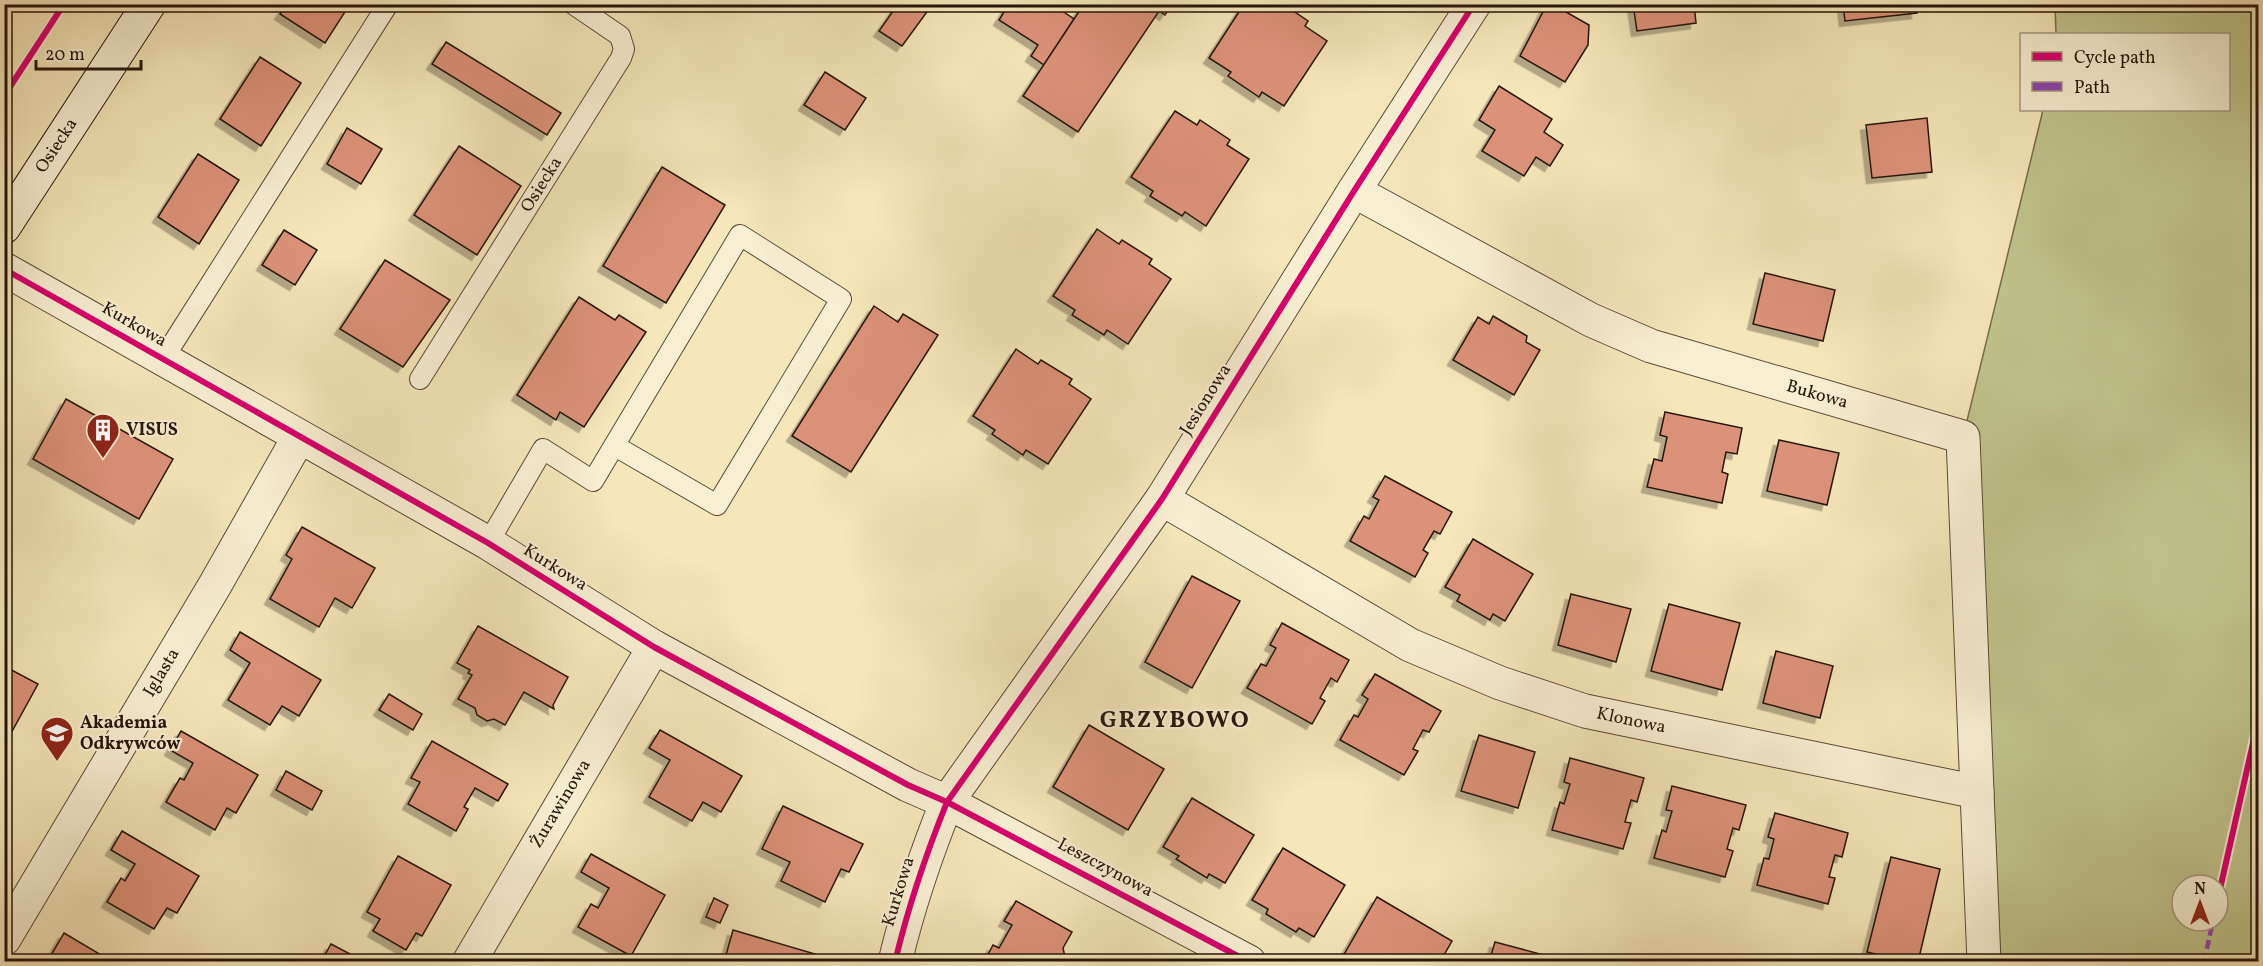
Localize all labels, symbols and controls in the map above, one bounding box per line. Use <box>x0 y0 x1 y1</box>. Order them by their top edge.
scale bar <box>36 33 141 71</box>
legend <box>2020 33 2230 111</box>
text: 20 m <box>45 43 85 68</box>
text: Cycle path <box>2074 46 2156 71</box>
text: Path <box>2074 76 2110 101</box>
street label: Osiecka <box>30 114 84 178</box>
street label: Osiecka <box>515 152 569 218</box>
street label: Kurkowa <box>97 296 171 354</box>
street label: Jesionowa <box>1174 359 1238 441</box>
street label: Bukowa <box>1783 374 1851 416</box>
building icon: VISUS <box>85 412 121 459</box>
place label: VISUS <box>126 418 178 443</box>
street label: Kurkowa <box>518 538 592 598</box>
street label: Iglasta <box>138 644 186 702</box>
street label: Klonowa <box>1594 701 1668 741</box>
district label: GRZYBOWO <box>1100 704 1250 738</box>
place label: Akademia Odkrywców <box>80 711 180 757</box>
school or university icon: Akademia Odkrywców <box>39 715 75 762</box>
street label: Żurawinowa <box>525 755 597 853</box>
street label: Leszczynowa <box>1053 832 1157 904</box>
street label: Kurkowa <box>877 854 921 930</box>
north arrow <box>2170 873 2230 933</box>
text: N <box>2194 879 2206 901</box>

